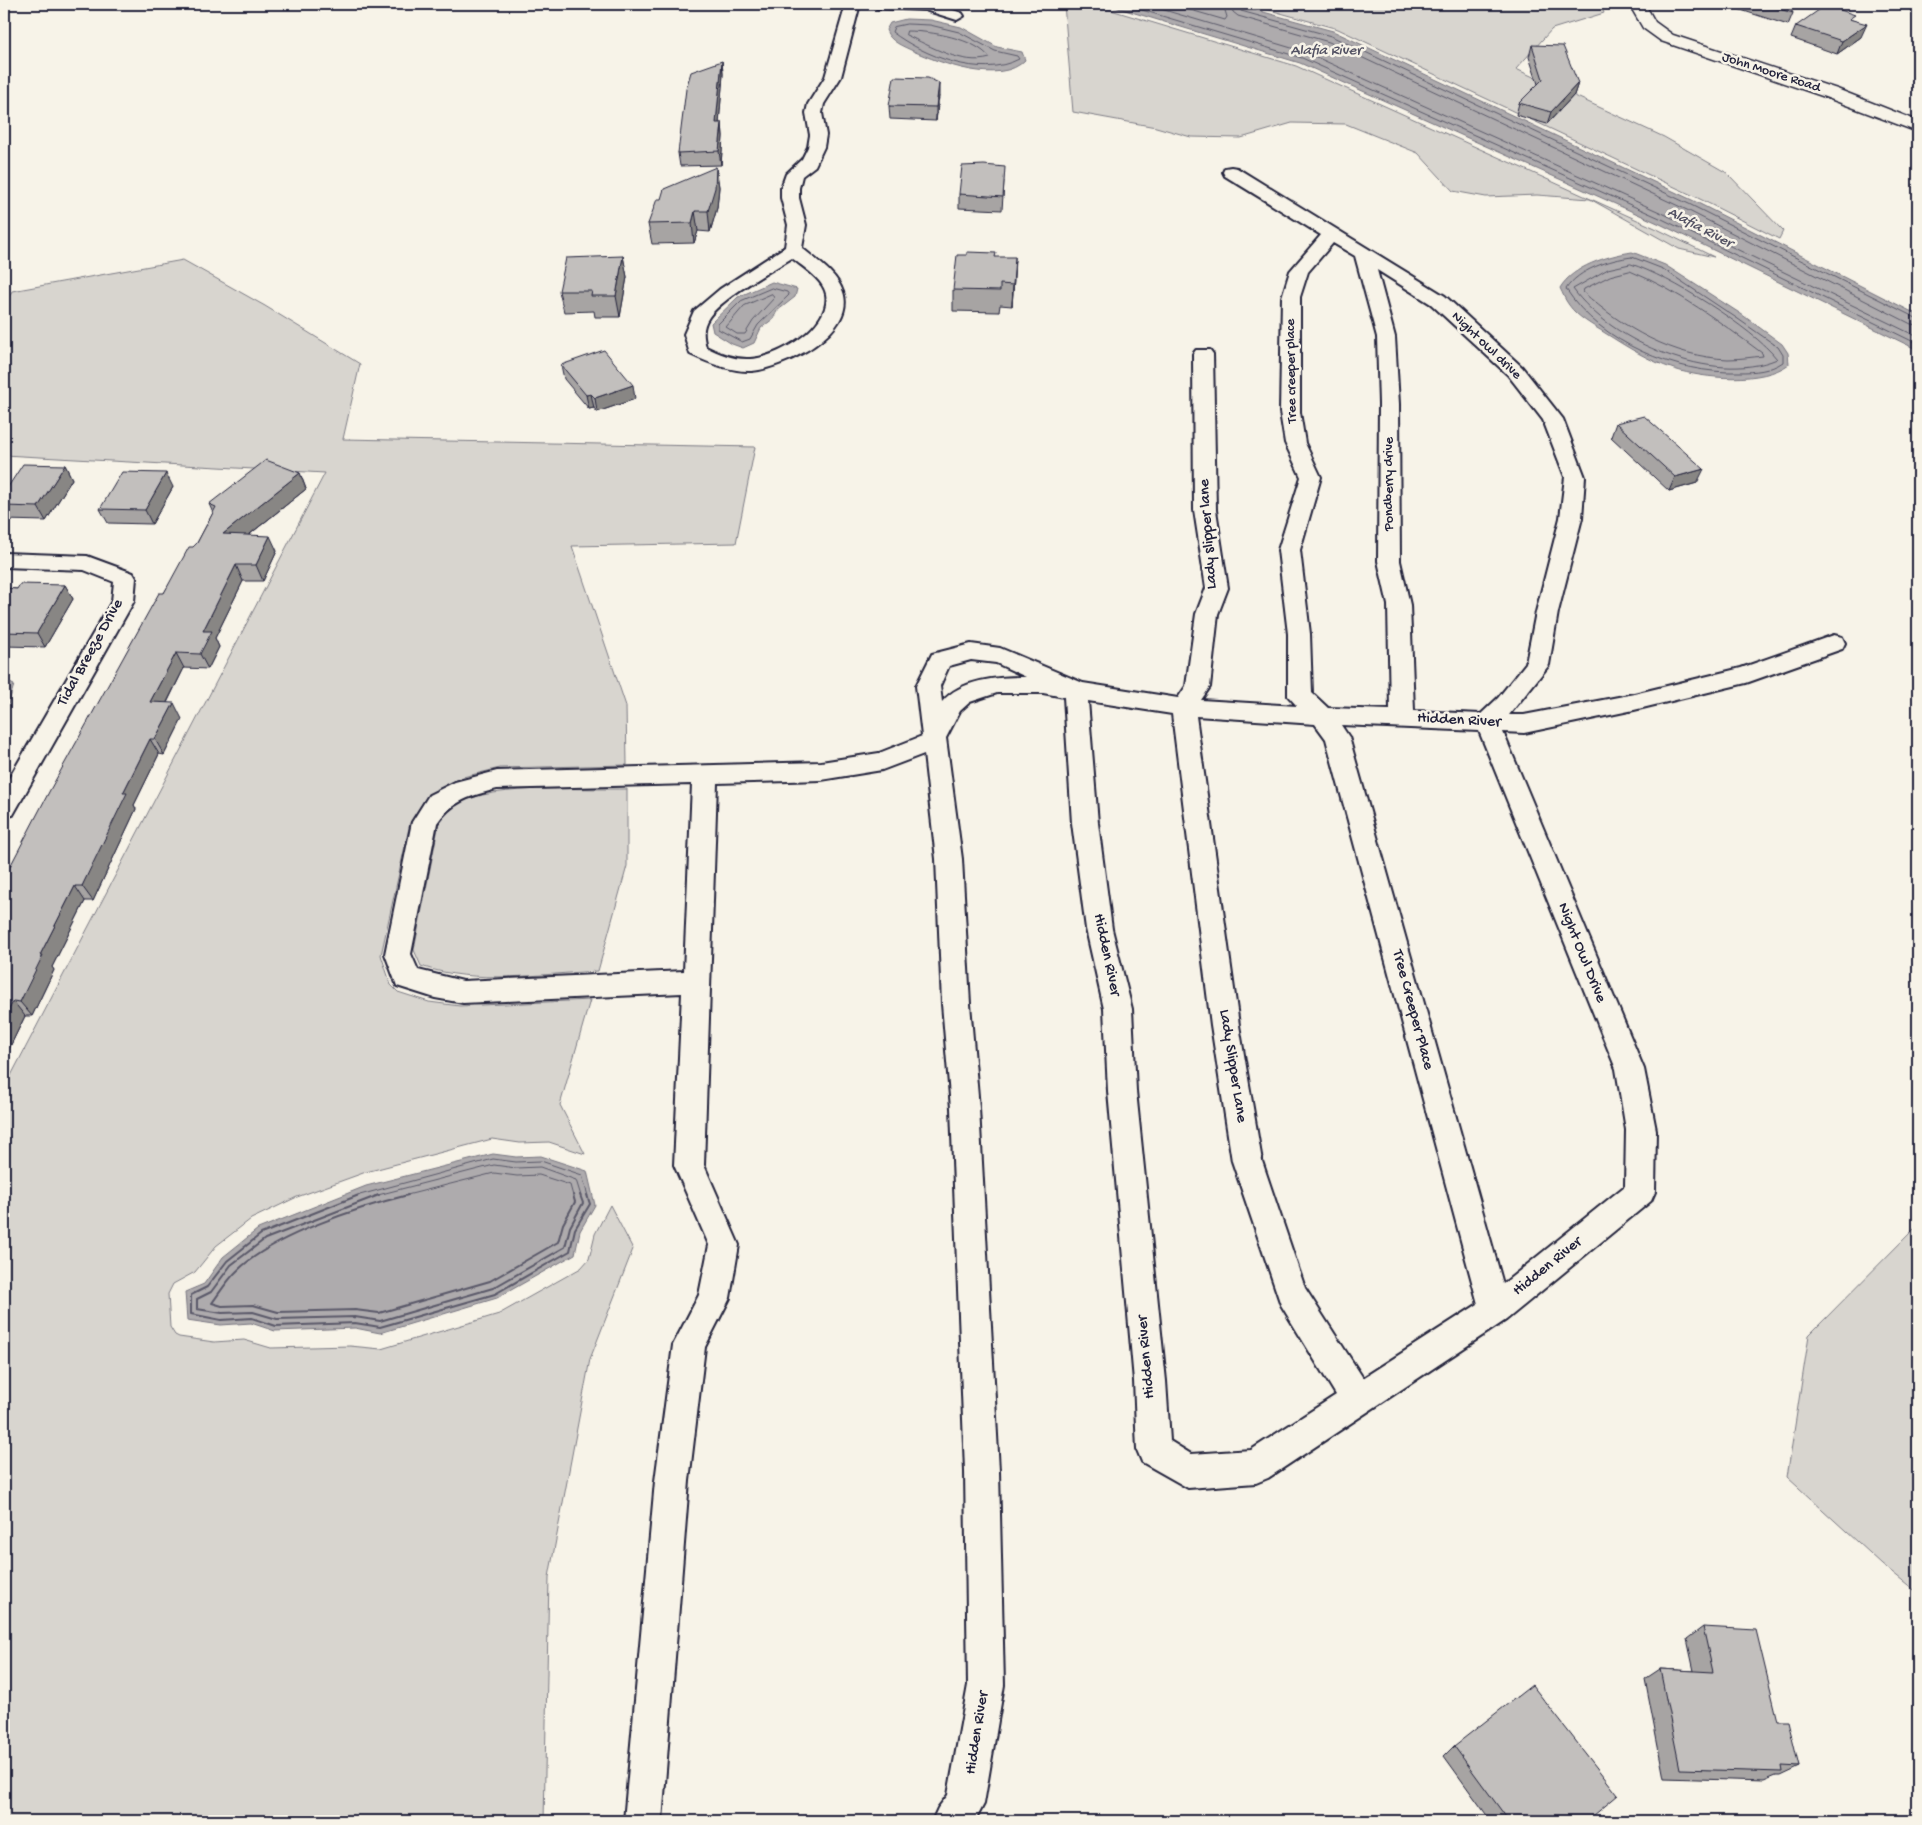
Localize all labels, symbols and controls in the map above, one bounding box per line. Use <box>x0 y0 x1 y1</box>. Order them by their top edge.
water label: Alafia River <box>1291 42 1364 60</box>
street label: John Moore Road <box>1720 49 1824 97</box>
water label: Alafia River <box>1664 203 1738 254</box>
street label: Night owl drive <box>1447 308 1525 384</box>
street label: Tree creeper place <box>1283 318 1301 424</box>
street label: Pondberry drive <box>1381 436 1398 532</box>
street label: Lady slipper lane <box>1196 478 1222 590</box>
street label: Tidal Breeze Drive <box>53 595 129 711</box>
street label: Hidden River <box>1417 709 1503 733</box>
street label: Night Owl Drive <box>1552 900 1610 1006</box>
street label: Hidden River <box>1088 912 1124 999</box>
street label: Tree Creeper Place <box>1387 947 1437 1073</box>
street label: Lady Slipper Lane <box>1214 1008 1250 1125</box>
street label: Hidden River <box>1509 1232 1588 1301</box>
street label: Hidden River <box>1134 1313 1160 1400</box>
street label: Hidden River <box>962 1689 994 1776</box>

